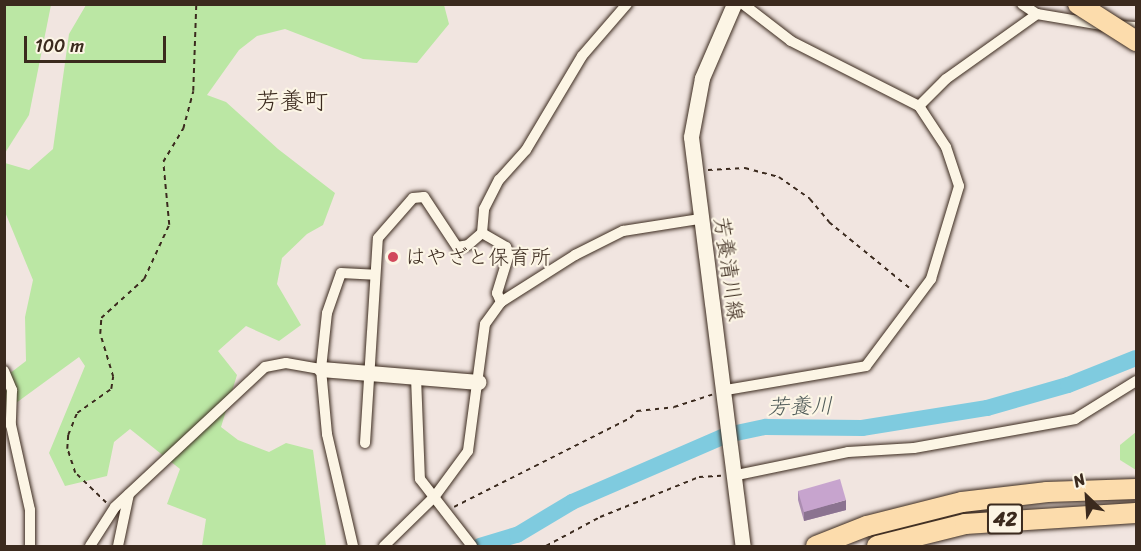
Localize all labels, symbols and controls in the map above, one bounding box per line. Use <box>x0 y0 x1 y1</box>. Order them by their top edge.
scale bar <box>27 24 170 62</box>
text: 100 m <box>35 30 84 62</box>
district label: 芳養町 <box>256 88 328 116</box>
street label: 芳養清川線 <box>709 215 749 323</box>
place label: はやざと保育所 <box>405 244 552 270</box>
marker: はやざと保育所 <box>386 250 400 264</box>
water label: 芳養川 <box>767 392 833 420</box>
text: N <box>1068 465 1090 496</box>
north arrow <box>1057 467 1117 527</box>
road number: 42 <box>986 502 1024 536</box>

